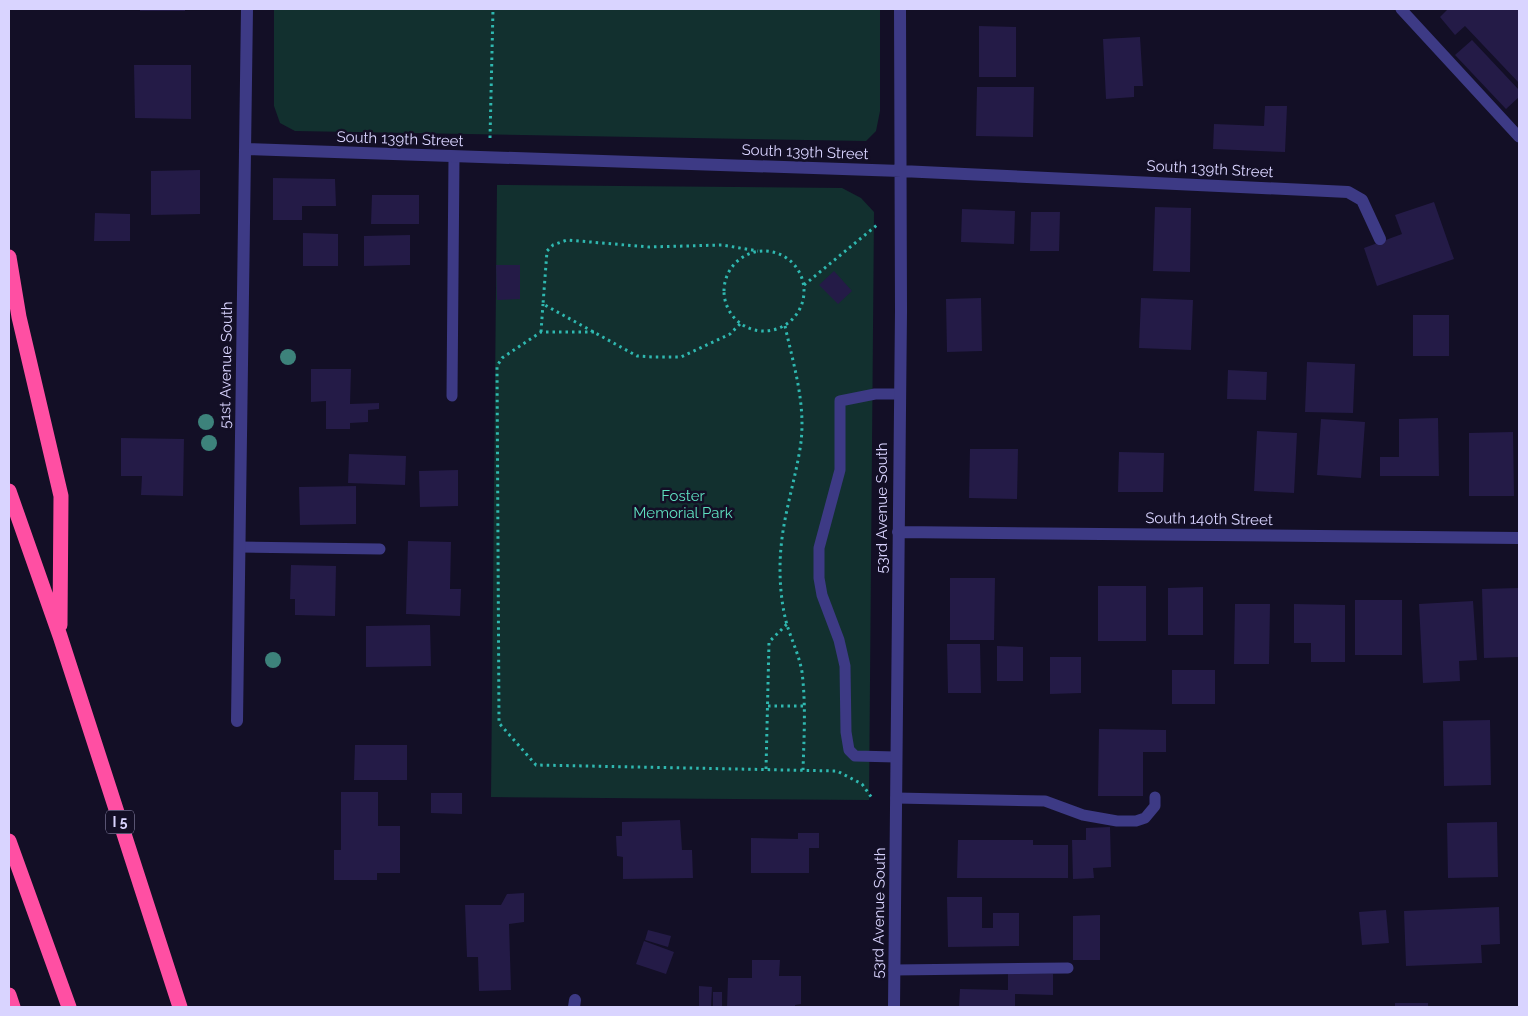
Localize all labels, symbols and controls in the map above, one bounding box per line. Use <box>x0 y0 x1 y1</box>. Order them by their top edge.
street label: South 139th Street <box>336 128 464 150</box>
street label: South 139th Street <box>741 141 869 163</box>
street label: South 139th Street <box>1146 157 1274 181</box>
street label: 51st Avenue South <box>216 301 236 429</box>
street label: 53rd Avenue South <box>873 442 891 574</box>
park label: Foster Memorial Park <box>633 487 733 522</box>
street label: South 140th Street <box>1145 509 1273 529</box>
road number: I 5 <box>106 810 134 834</box>
street label: 53rd Avenue South <box>869 847 889 979</box>

